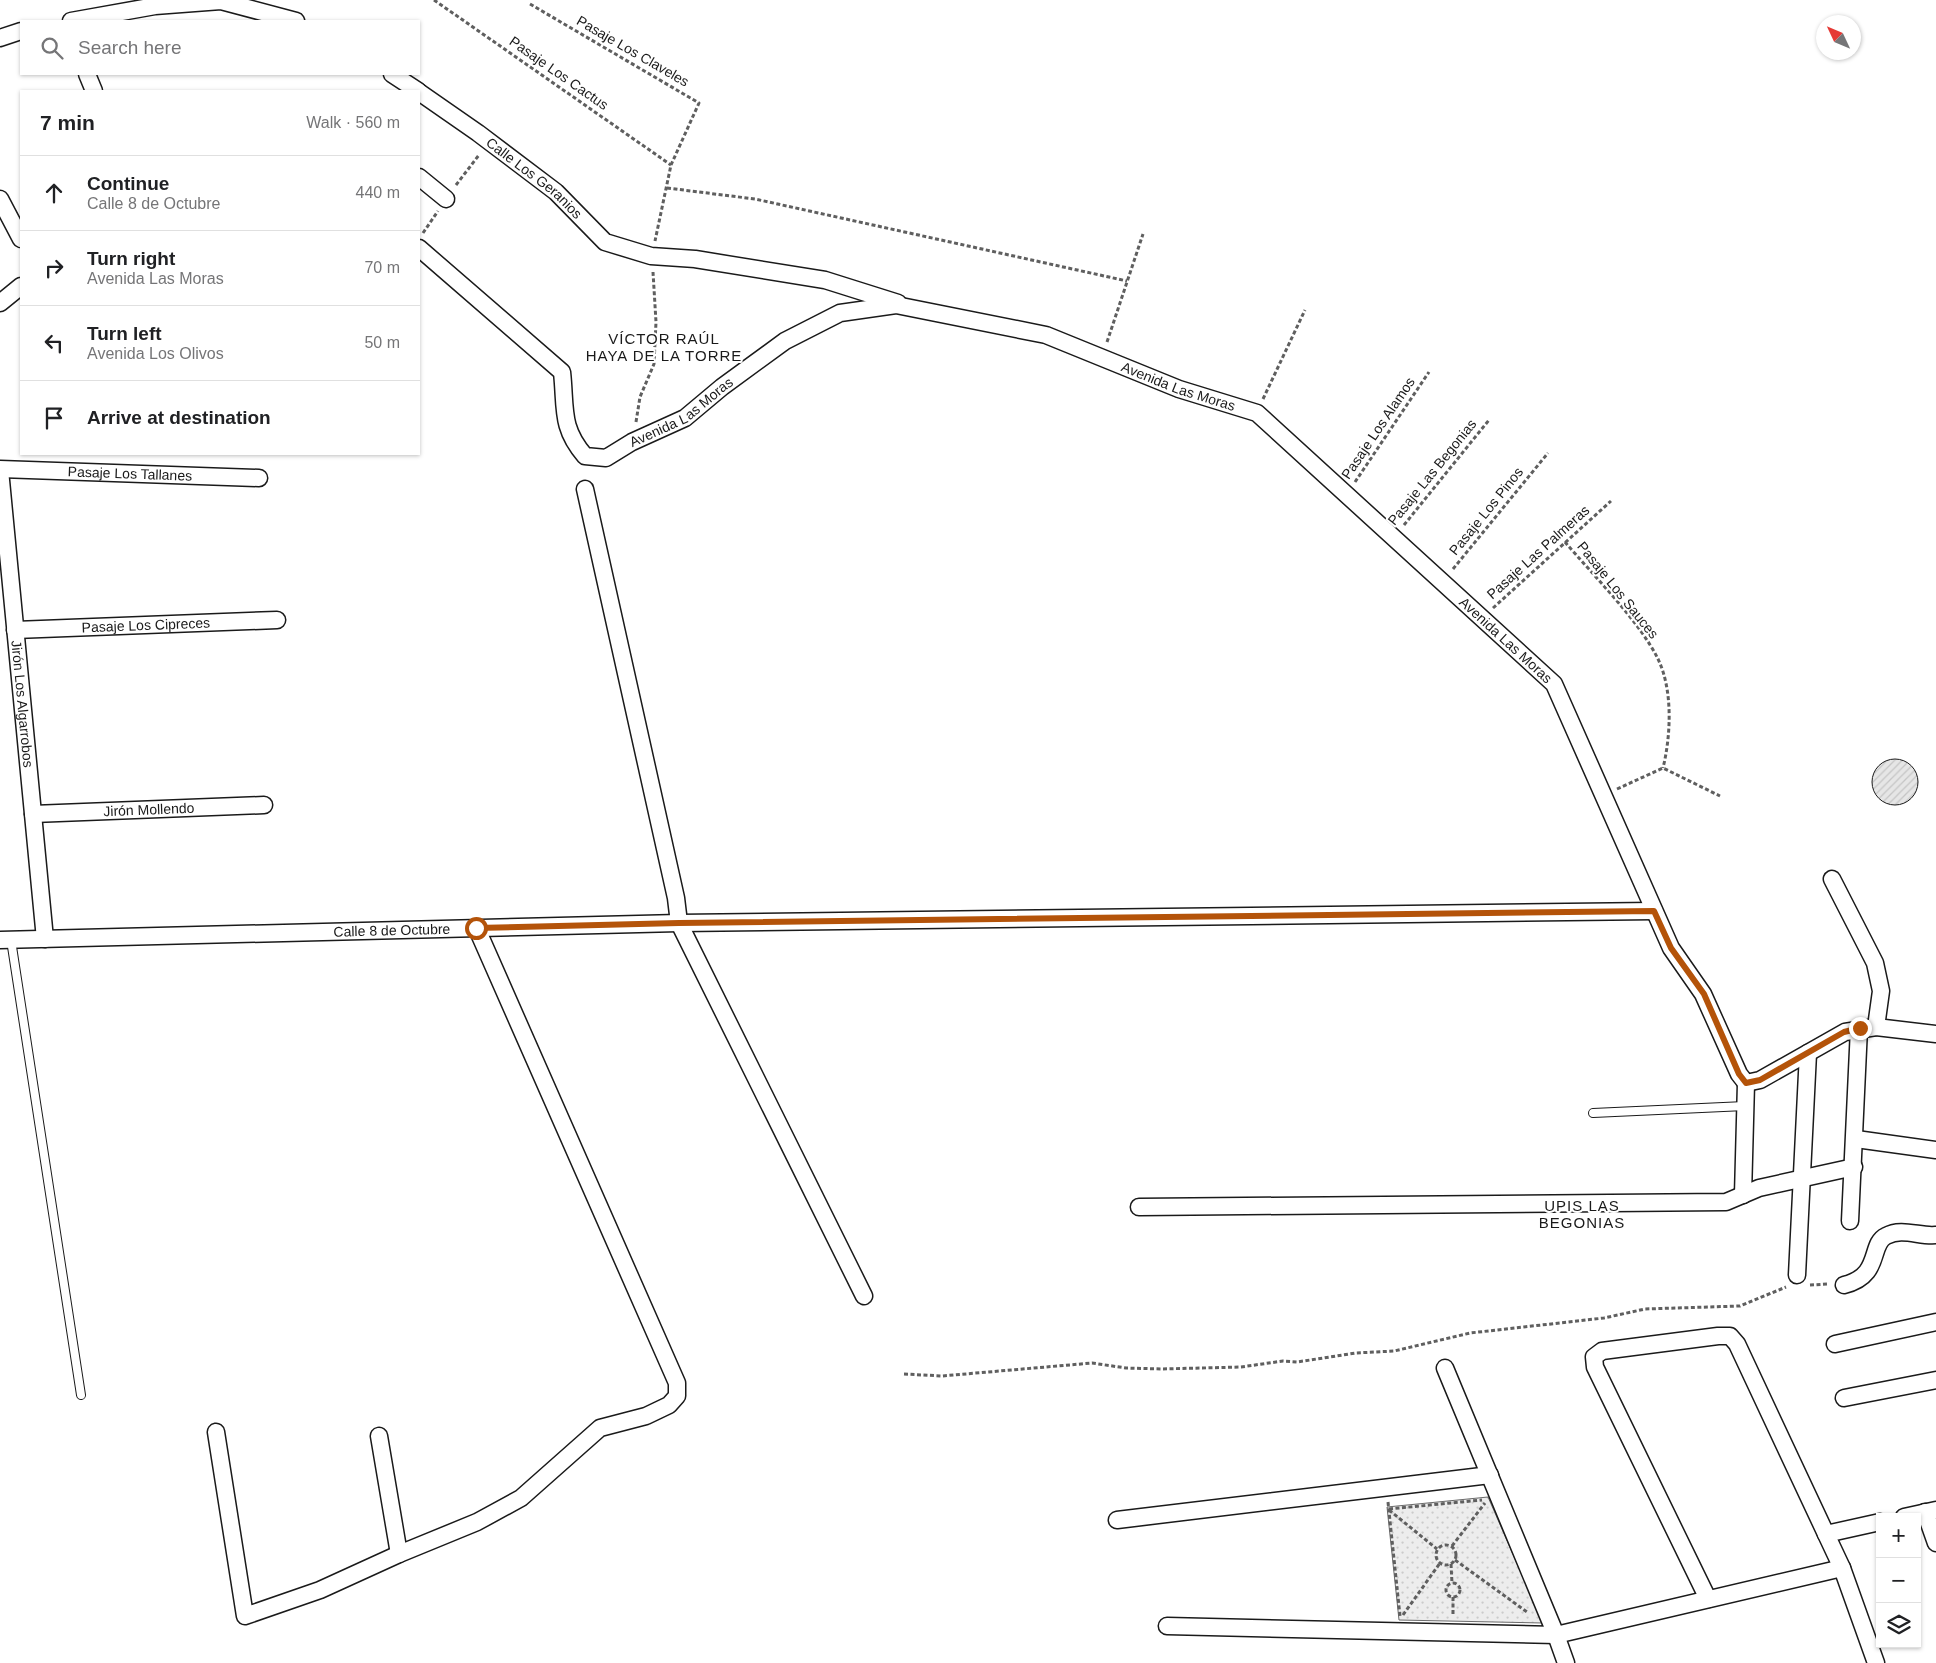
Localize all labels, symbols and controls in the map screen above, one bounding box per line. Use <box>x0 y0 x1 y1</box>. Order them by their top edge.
street label: Pasaje Los Claveles <box>574 12 692 90</box>
north arrow <box>1816 15 1861 60</box>
search box <box>20 20 420 75</box>
street label: Pasaje Los Cactus <box>507 33 611 113</box>
icon: search <box>38 34 66 62</box>
text: Search here <box>78 37 182 58</box>
text: 7 min <box>40 111 95 134</box>
text: Walk · 560 m <box>306 114 400 131</box>
street label: Calle Los Geranios <box>483 134 585 222</box>
text: Continue <box>87 173 169 194</box>
icon: ahead <box>40 179 68 207</box>
text: 440 m <box>356 184 400 201</box>
text: Calle 8 de Octubre <box>87 195 220 212</box>
text: Turn right <box>87 248 175 269</box>
icon: right <box>40 254 68 282</box>
text: 70 m <box>364 259 400 276</box>
text: Avenida Las Moras <box>87 270 224 287</box>
text: Turn left <box>87 323 162 344</box>
icon: left <box>40 329 68 357</box>
district label: VÍCTOR RAÚL HAYA DE LA TORRE <box>586 330 742 364</box>
text: 50 m <box>364 334 400 351</box>
text: Avenida Los Olivos <box>87 345 224 362</box>
street label: Avenida Las Moras <box>1119 359 1237 414</box>
street label: Avenida Las Moras <box>627 374 736 450</box>
street label: Pasaje Los Alamos <box>1338 374 1418 482</box>
icon: arrive <box>40 404 68 432</box>
text: Arrive at destination <box>87 407 271 428</box>
street label: Pasaje Las Begonias <box>1384 416 1480 528</box>
street label: Pasaje Los Tallanes <box>67 463 192 484</box>
street label: Pasaje Los Pinos <box>1446 464 1526 558</box>
street label: Pasaje Las Palmeras <box>1483 502 1593 602</box>
street label: Pasaje Los Sauces <box>1574 538 1662 642</box>
street label: Avenida Las Moras <box>1456 594 1556 686</box>
street label: Pasaje Los Cipreces <box>81 615 210 635</box>
street label: Jirón Los Algarrobos <box>8 640 37 768</box>
street label: Jirón Mollendo <box>103 800 195 819</box>
route start <box>465 917 488 940</box>
street label: Calle 8 de Octubre <box>333 921 451 940</box>
route end <box>1849 1017 1872 1040</box>
district label: UPIS LAS BEGONIAS <box>1539 1197 1625 1231</box>
map controls <box>1876 1513 1921 1648</box>
button: + <box>1876 1513 1921 1558</box>
button: − <box>1876 1558 1921 1603</box>
button: layers <box>1876 1603 1921 1648</box>

